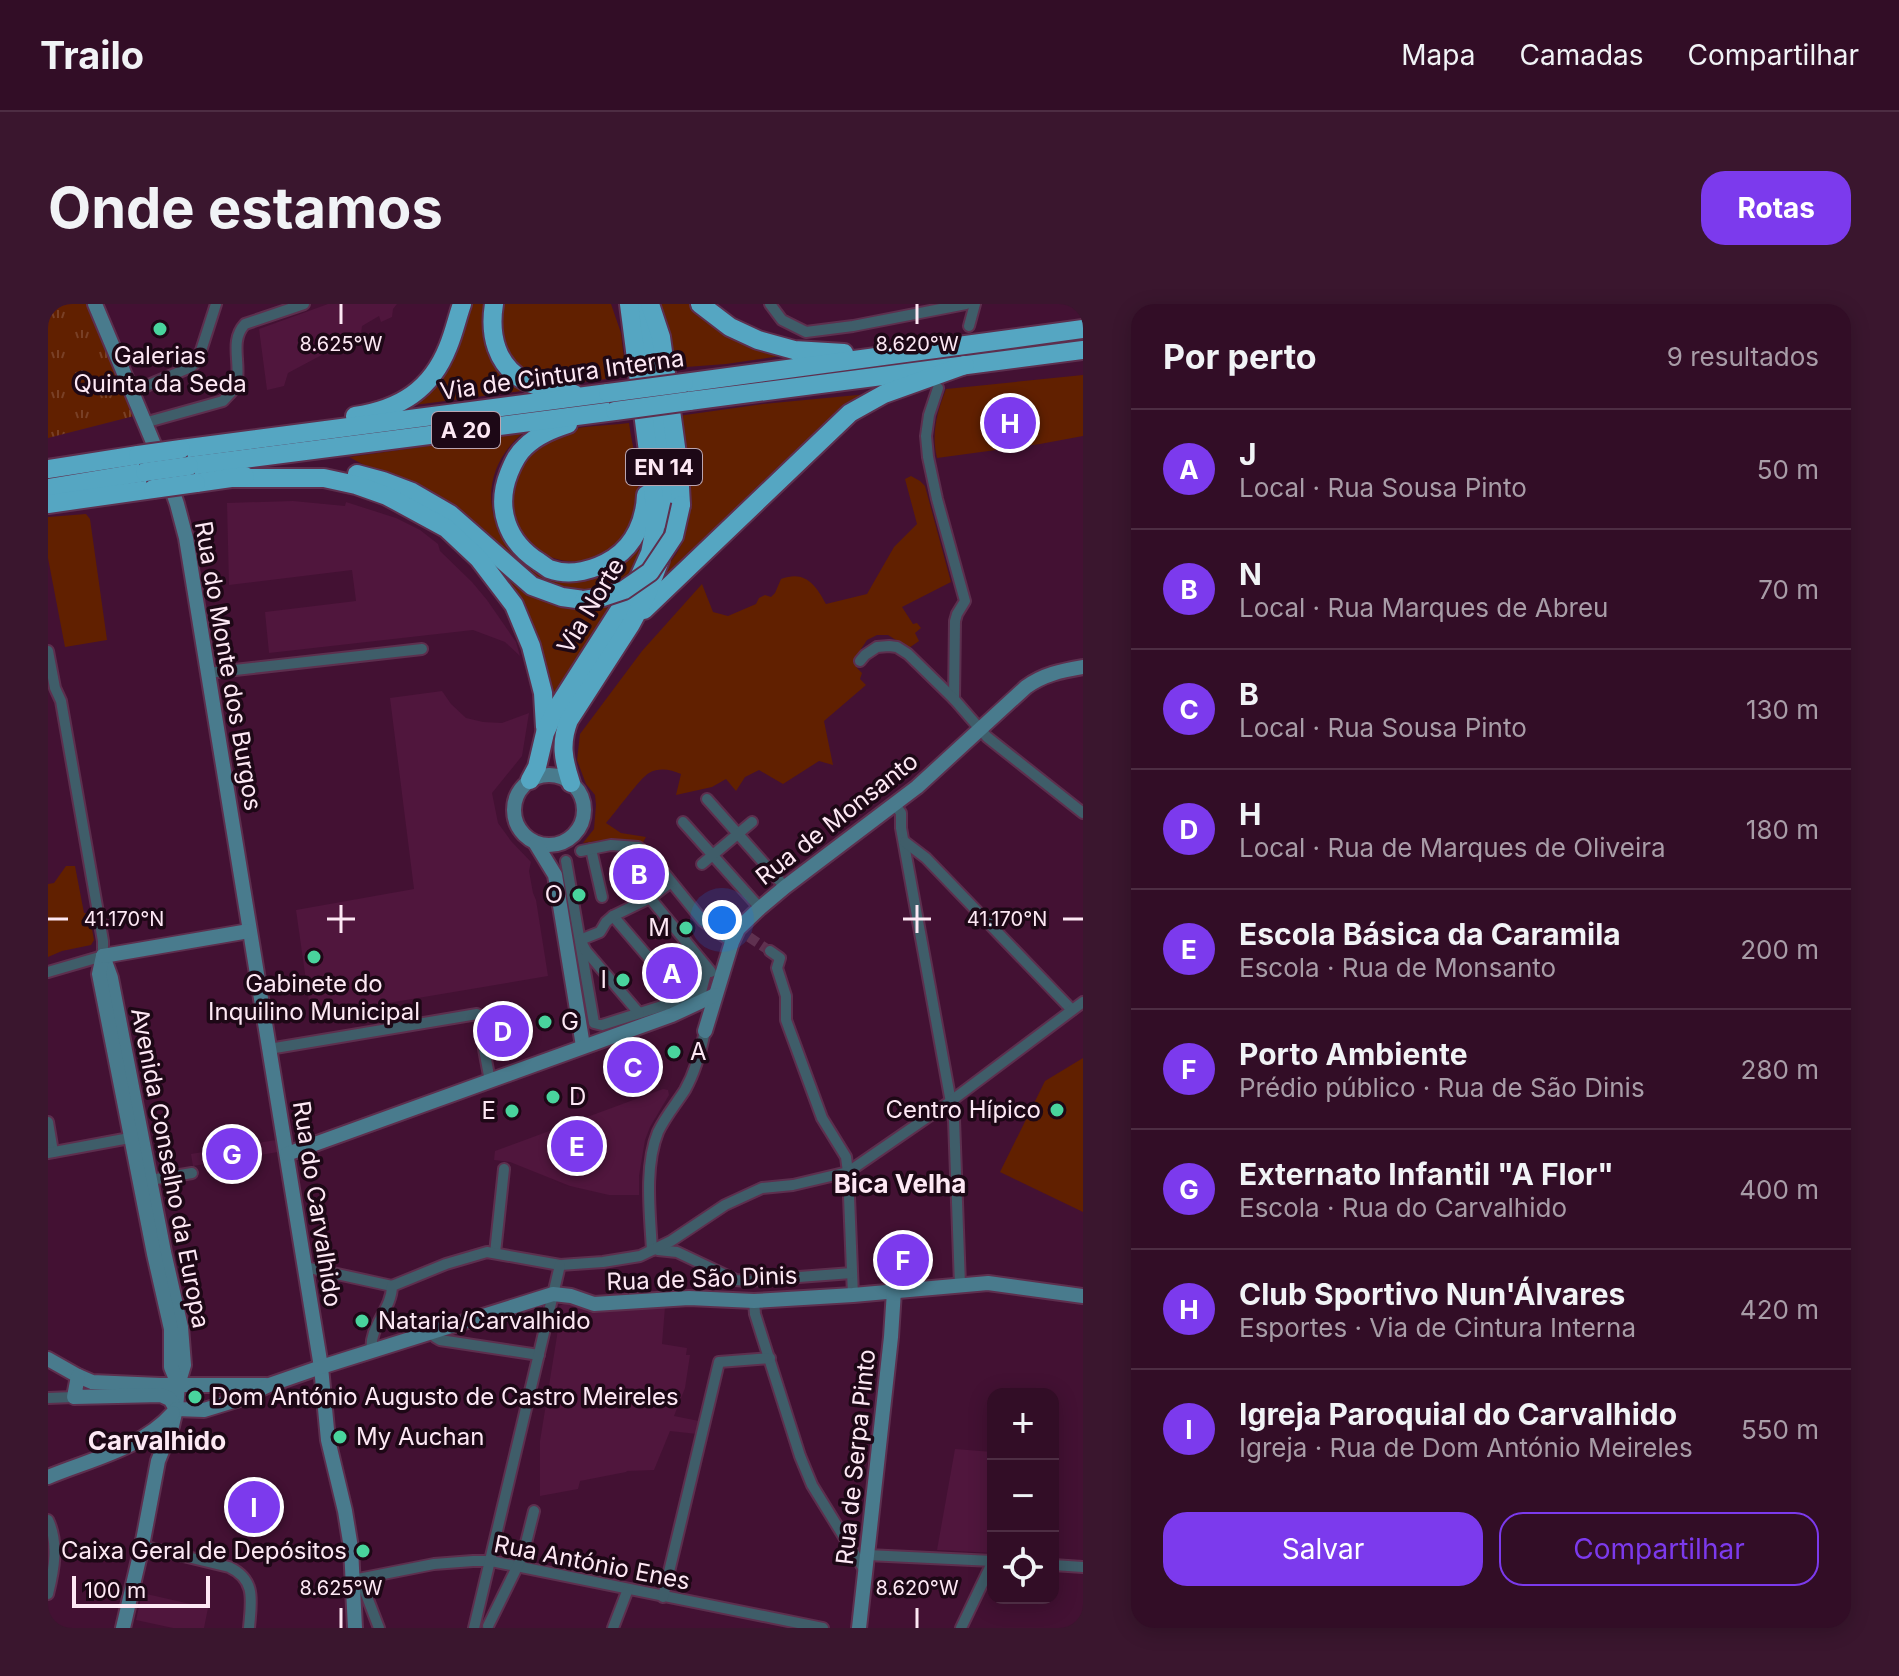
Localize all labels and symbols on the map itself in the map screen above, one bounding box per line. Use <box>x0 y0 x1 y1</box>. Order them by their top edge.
marker: Galerias Quinta da Seda <box>151 320 169 338</box>
text: 8.625°W <box>300 332 383 356</box>
text: 8.620°W <box>875 332 959 356</box>
place label: Galerias Quinta da Seda <box>73 341 247 398</box>
street label: Via de Cintura Interna <box>438 343 686 406</box>
pin: H <box>984 393 1036 453</box>
road number: A 20 <box>432 412 500 448</box>
road number: EN 14 <box>626 449 702 485</box>
street label: Rua do Monte dos Burgos <box>189 519 268 813</box>
street label: Via Norte <box>551 553 630 659</box>
street label: Rua de Monsanto <box>750 746 924 891</box>
pin: B <box>613 844 665 904</box>
place label: O <box>545 880 563 909</box>
marker: O <box>570 886 588 904</box>
your location <box>702 900 742 940</box>
text: 41.170°N <box>84 907 164 931</box>
text: 41.170°N <box>967 907 1047 931</box>
place label: M <box>648 913 670 942</box>
marker: M <box>677 919 695 937</box>
pin: A <box>646 943 698 1003</box>
marker: Gabinete do Inquilino Municipal <box>305 948 323 966</box>
place label: I <box>601 965 607 994</box>
place label: Gabinete do Inquilino Municipal <box>208 969 420 1026</box>
marker: I <box>614 971 632 989</box>
pin: D <box>477 1001 529 1061</box>
street label: Avenida Conselho da Europa <box>125 1005 216 1331</box>
place label: G <box>561 1007 579 1036</box>
marker: G <box>536 1013 554 1031</box>
pin: C <box>607 1037 659 1097</box>
place label: A <box>690 1037 707 1066</box>
marker: A <box>665 1043 683 1061</box>
place label: D <box>569 1082 586 1111</box>
marker: D <box>544 1088 562 1106</box>
place label: Centro Hípico <box>885 1095 1041 1124</box>
place label: E <box>482 1096 496 1125</box>
street label: Rua do Carvalhido <box>287 1099 348 1309</box>
marker: Centro Hípico <box>1048 1101 1066 1119</box>
marker: E <box>503 1102 521 1120</box>
pin: E <box>551 1116 603 1176</box>
pin: G <box>206 1124 258 1184</box>
district label: Bica Velha <box>834 1168 966 1199</box>
pin: F <box>877 1230 929 1290</box>
street label: Rua de São Dinis <box>606 1261 798 1296</box>
place label: Nataria/Carvalhido <box>378 1306 591 1335</box>
marker: Nataria/Carvalhido <box>353 1312 371 1330</box>
street label: Rua de Serpa Pinto <box>830 1348 881 1566</box>
place label: Dom António Augusto de Castro Meireles <box>211 1382 679 1411</box>
marker: Dom António Augusto de Castro Meireles <box>186 1388 204 1406</box>
place label: My Auchan <box>356 1422 484 1451</box>
district label: Carvalhido <box>88 1425 226 1456</box>
marker: My Auchan <box>331 1428 349 1446</box>
pin: I <box>228 1477 280 1537</box>
street label: Rua António Enes <box>492 1529 693 1596</box>
place label: Caixa Geral de Depósitos <box>61 1536 347 1565</box>
marker: Caixa Geral de Depósitos <box>354 1542 372 1560</box>
scale bar <box>72 1572 210 1608</box>
text: 8.625°W <box>300 1576 383 1600</box>
text: 8.620°W <box>875 1576 959 1600</box>

